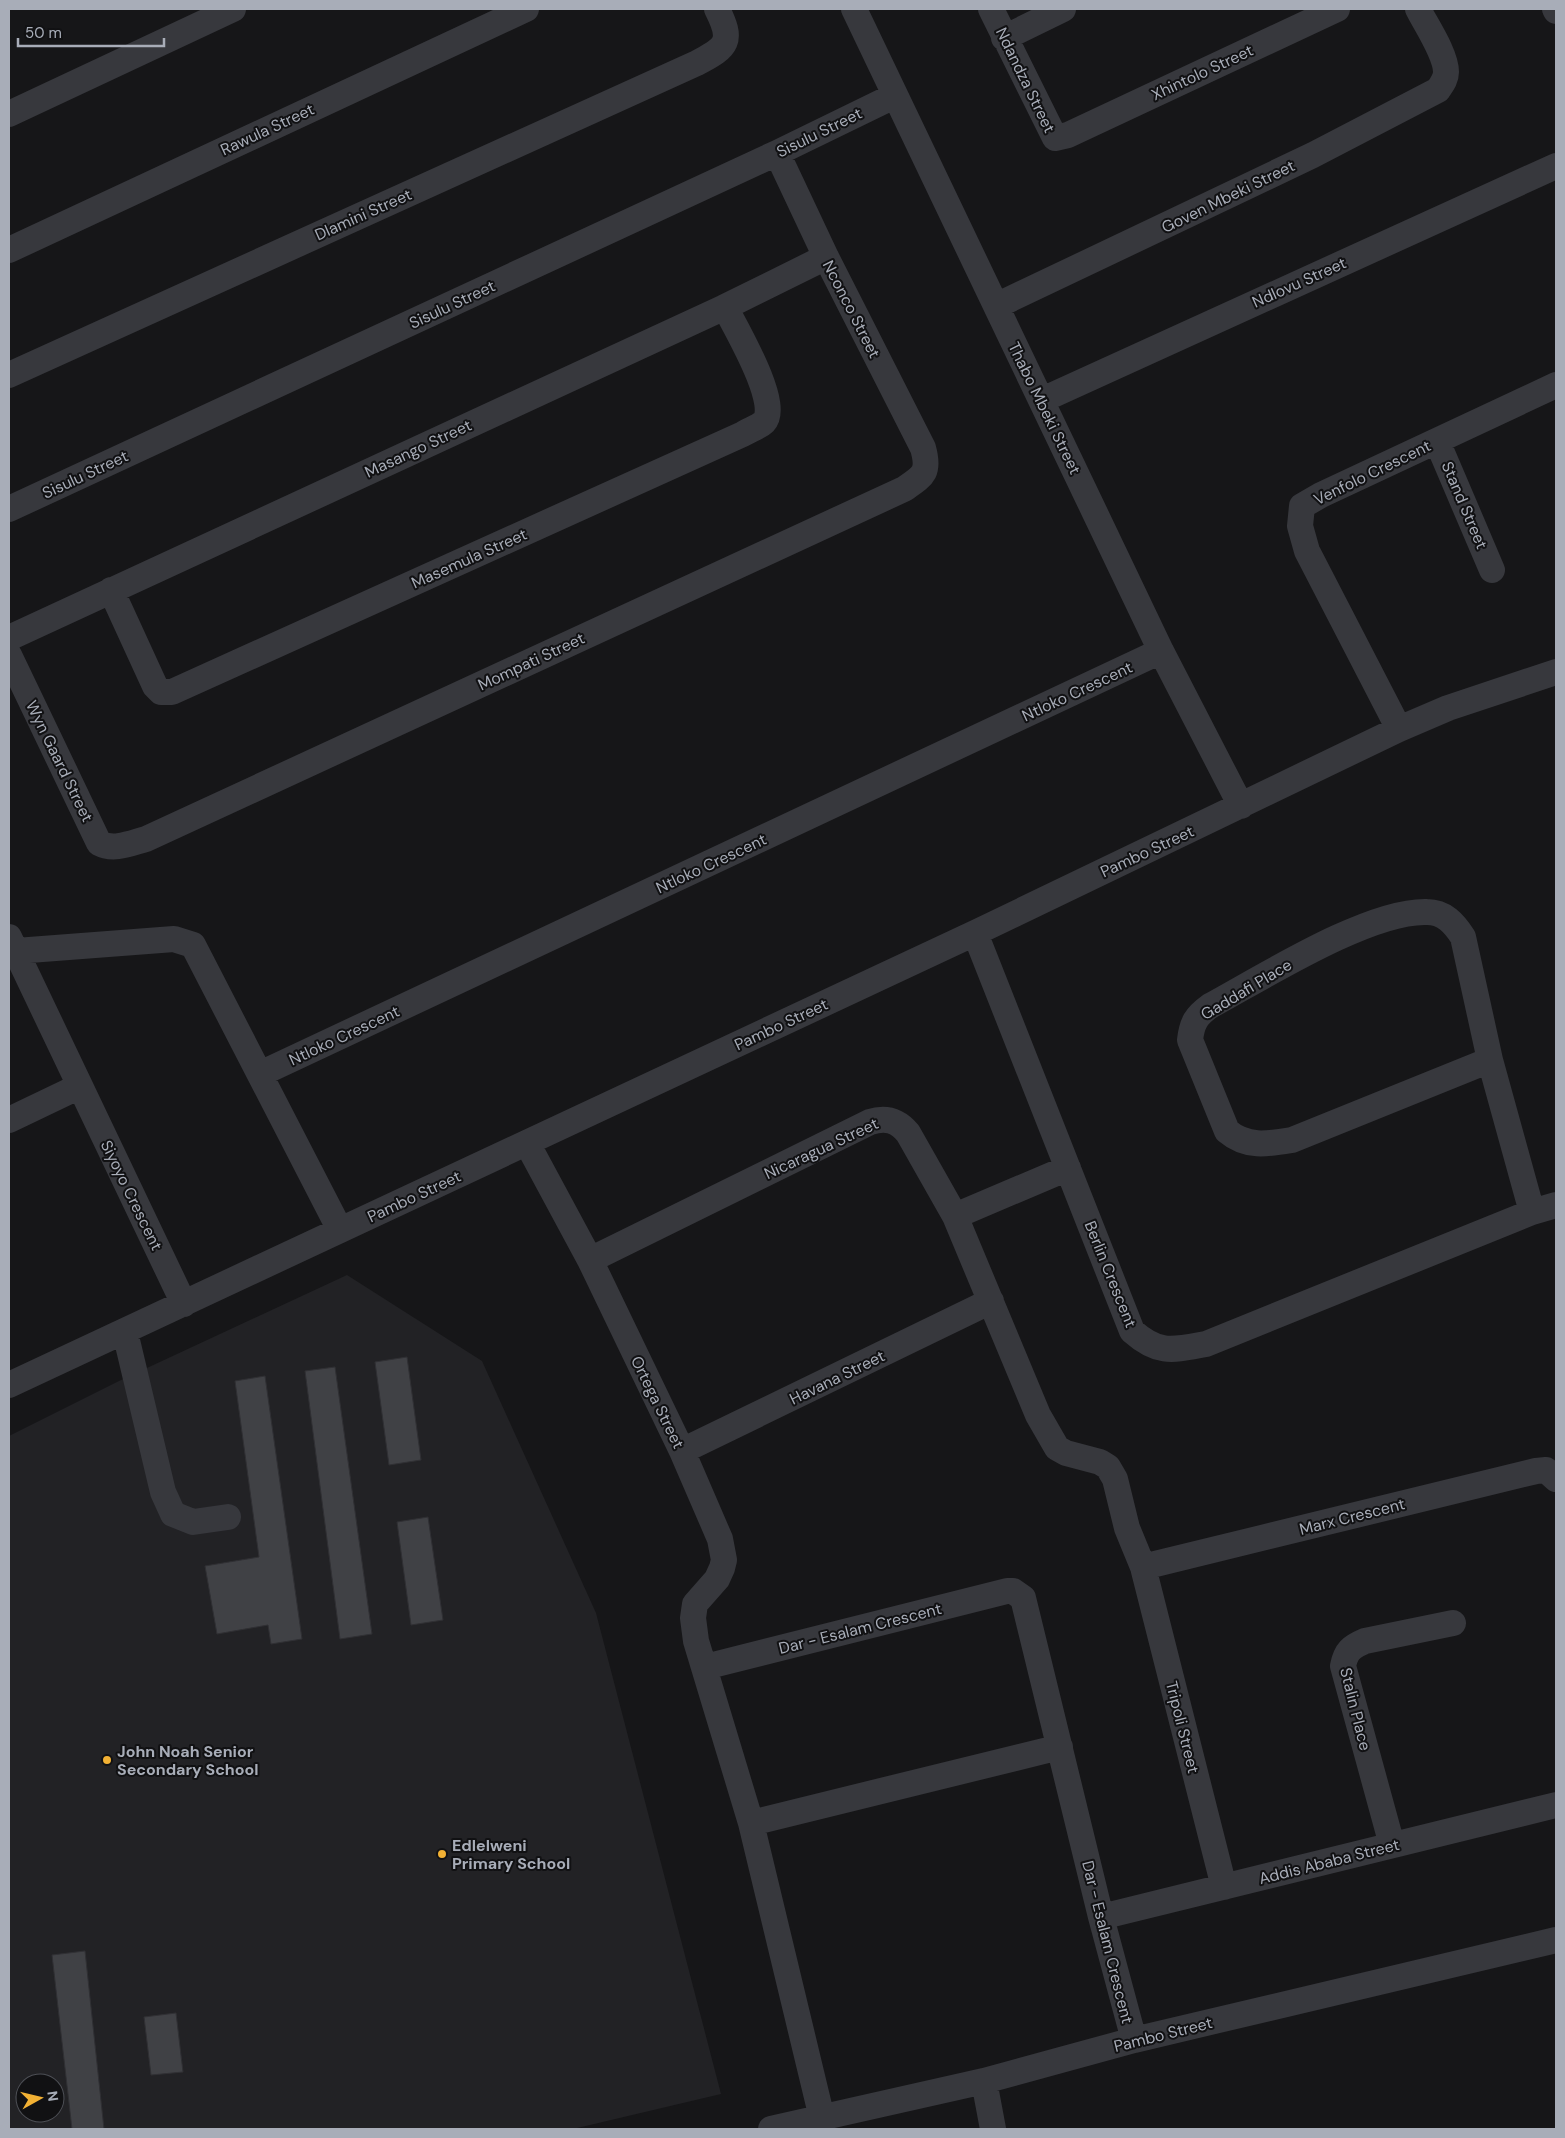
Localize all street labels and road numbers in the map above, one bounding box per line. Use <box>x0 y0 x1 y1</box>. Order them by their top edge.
street label: Ndandza Street <box>991 24 1060 136</box>
street label: Xhintolo Street <box>1148 40 1257 105</box>
street label: Rawula Street <box>217 99 317 160</box>
street label: Sisulu Street <box>773 103 865 162</box>
street label: Goven Mbeki Street <box>1158 155 1298 238</box>
street label: Dlamini Street <box>311 184 415 245</box>
street label: Ndlovu Street <box>1249 252 1350 313</box>
street label: Nconco Street <box>818 257 885 362</box>
street label: Sisulu Street <box>406 275 499 334</box>
street label: Thabo Mbeki Street <box>1003 339 1086 478</box>
street label: Masango Street <box>361 414 475 482</box>
street label: Venfolo Crescent <box>1310 435 1434 510</box>
street label: Sisulu Street <box>39 445 132 504</box>
street label: Stand Street <box>1437 458 1492 552</box>
street label: Masemula Street <box>408 524 530 593</box>
street label: Mompati Street <box>474 628 588 695</box>
street label: Ntloko Crescent <box>1019 657 1136 726</box>
street label: Wyn Gaard Street <box>21 697 98 825</box>
street label: Pambo Street <box>1097 821 1197 882</box>
street label: Ntloko Crescent <box>653 829 770 898</box>
street label: Gaddafi Place <box>1197 954 1296 1025</box>
street label: Pambo Street <box>731 994 831 1055</box>
street label: Ntloko Crescent <box>286 1001 403 1070</box>
street label: Nicaragua Street <box>761 1113 882 1184</box>
street label: Siyoyo Crescent <box>96 1137 167 1254</box>
street label: Pambo Street <box>364 1166 464 1227</box>
street label: Berlin Crescent <box>1080 1218 1142 1331</box>
street label: Havana Street <box>786 1345 888 1410</box>
street label: Ortega Street <box>626 1352 689 1452</box>
street label: Marx Crescent <box>1297 1493 1407 1540</box>
street label: Dar - Esalam Crescent <box>776 1598 944 1659</box>
street label: Stalin Place <box>1335 1665 1376 1753</box>
street label: Tripoli Street <box>1161 1679 1204 1775</box>
street label: Addis Ababa Street <box>1257 1834 1402 1889</box>
street label: Dar - Esalam Crescent <box>1077 1858 1138 2026</box>
street label: Pambo Street <box>1112 2012 1215 2057</box>

